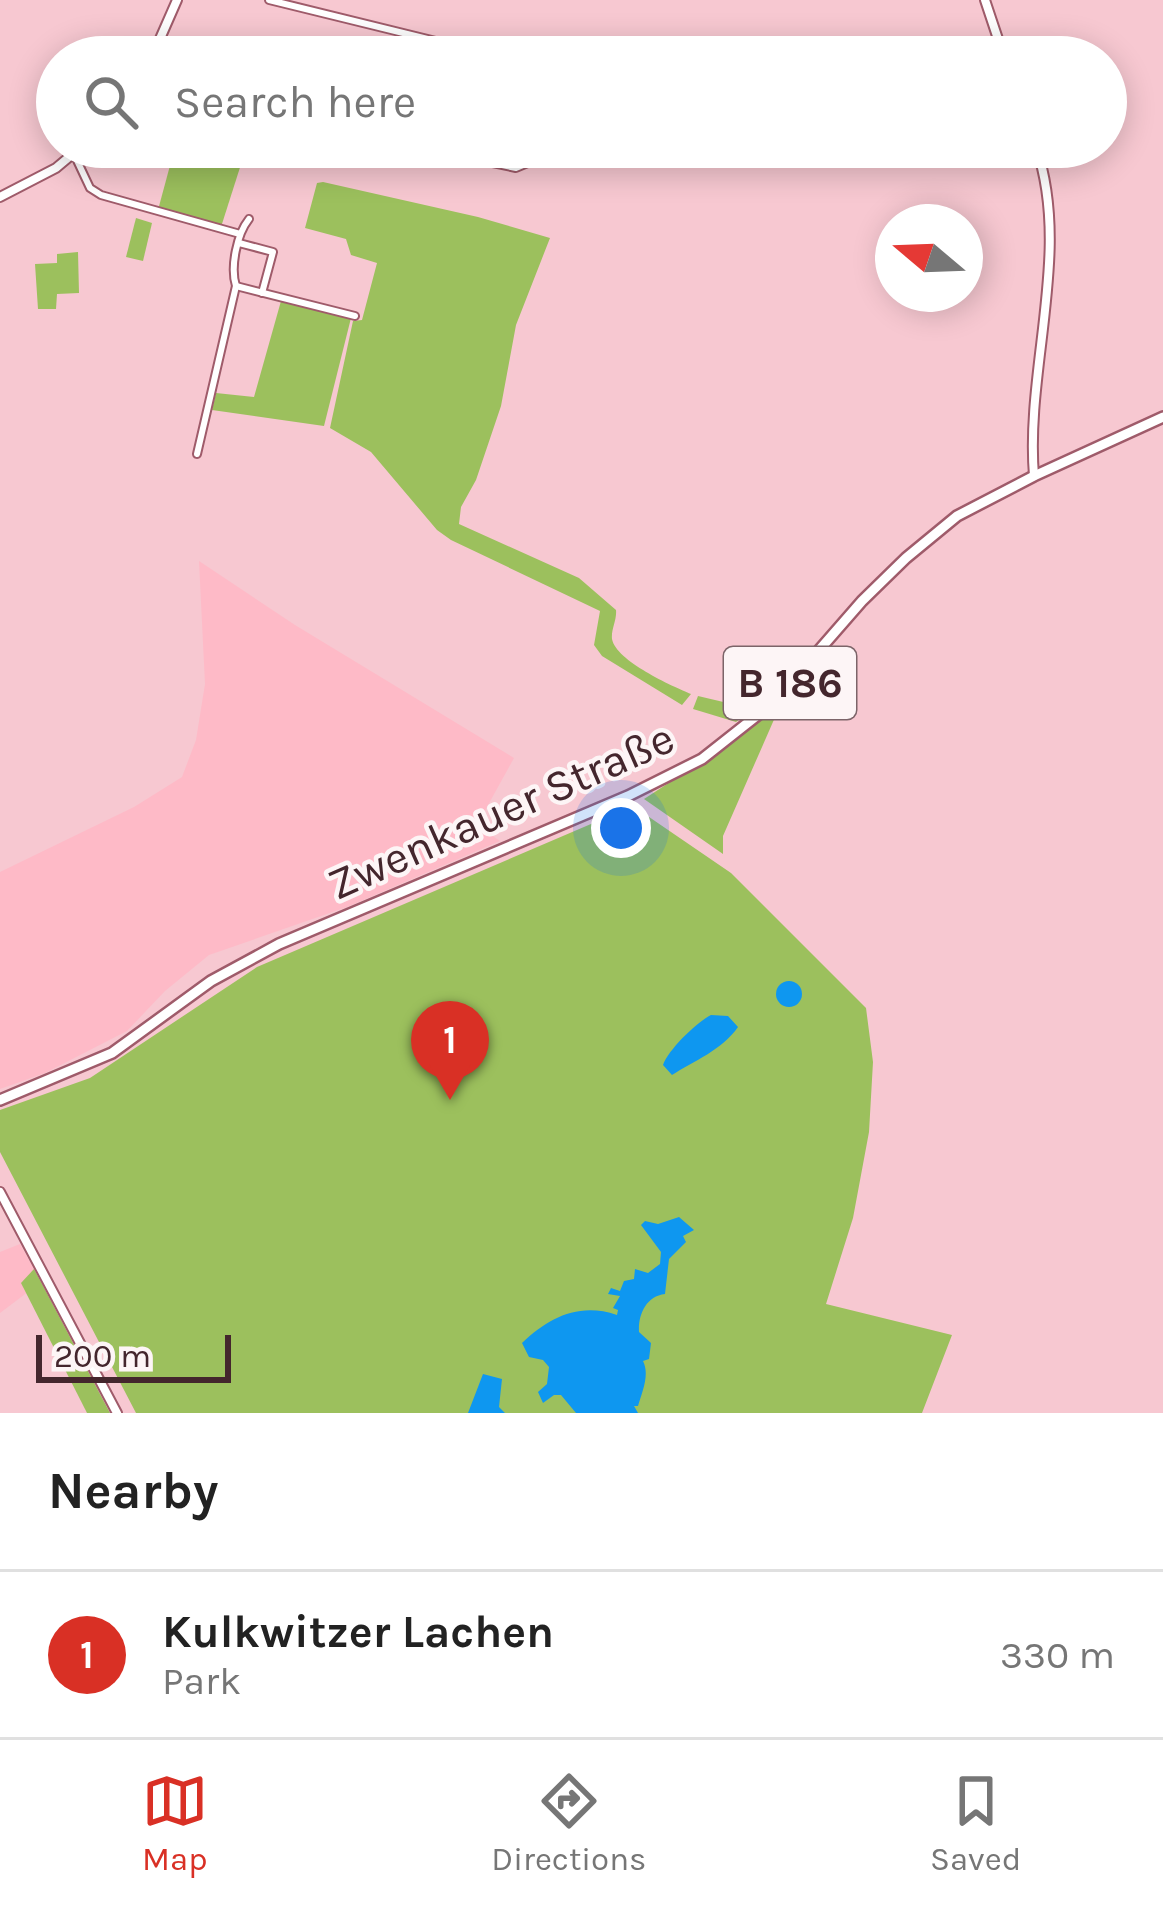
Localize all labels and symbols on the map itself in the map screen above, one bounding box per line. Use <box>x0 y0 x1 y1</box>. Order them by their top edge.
north arrow <box>875 204 983 312</box>
road number: B 186 <box>724 647 856 719</box>
street label: Zwenkauer Straße <box>320 711 682 911</box>
your location <box>591 798 651 858</box>
pin: 1 <box>411 1001 489 1100</box>
scale bar <box>36 1329 231 1382</box>

